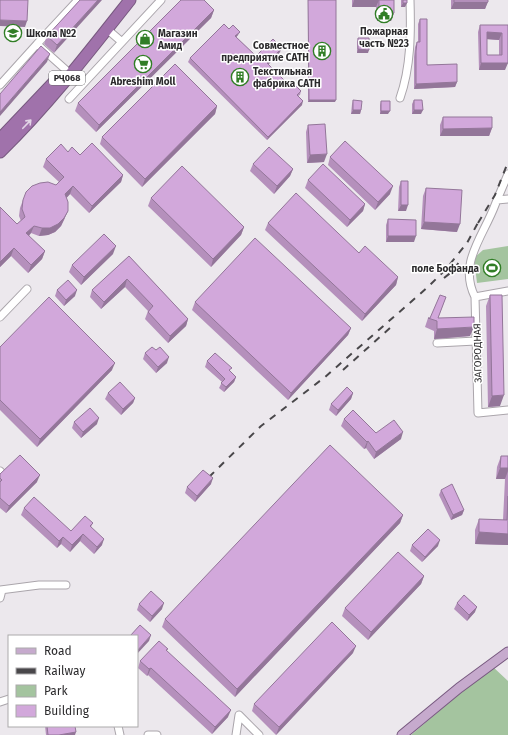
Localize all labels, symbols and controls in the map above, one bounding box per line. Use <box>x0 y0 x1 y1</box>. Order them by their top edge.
public building icon: Пожарная часть №23 <box>374 4 394 24</box>
school or university icon: Школа №2 <box>3 23 23 43</box>
place label: Пожарная часть №23 <box>359 26 409 50</box>
place label: Школа №2 <box>26 28 76 40</box>
place label: Магазин Амид <box>157 28 198 52</box>
shop icon: Магазин Амид <box>135 29 155 49</box>
place label: Совместное предприятие CATH <box>221 40 309 64</box>
building icon: Совместное предприятие CATH <box>312 41 332 61</box>
supermarket icon: Abreshim Moll <box>133 54 153 74</box>
place label: Текстильная фабрика САТН <box>253 66 321 90</box>
building icon: Текстильная фабрика САТН <box>230 67 250 87</box>
road number: РҶ068 <box>49 71 85 85</box>
place label: Abreshim Moll <box>110 76 176 88</box>
one-way arrow <box>22 119 32 129</box>
sports icon: поле Бофанда <box>482 258 502 278</box>
place label: поле Бофанда <box>411 263 480 275</box>
street label: ЗАГОРОДНАЯ <box>471 323 485 383</box>
legend <box>8 635 138 727</box>
text: Road <box>44 644 72 658</box>
text: Railway <box>44 664 85 678</box>
text: Park <box>44 684 68 698</box>
text: Building <box>44 704 90 718</box>

